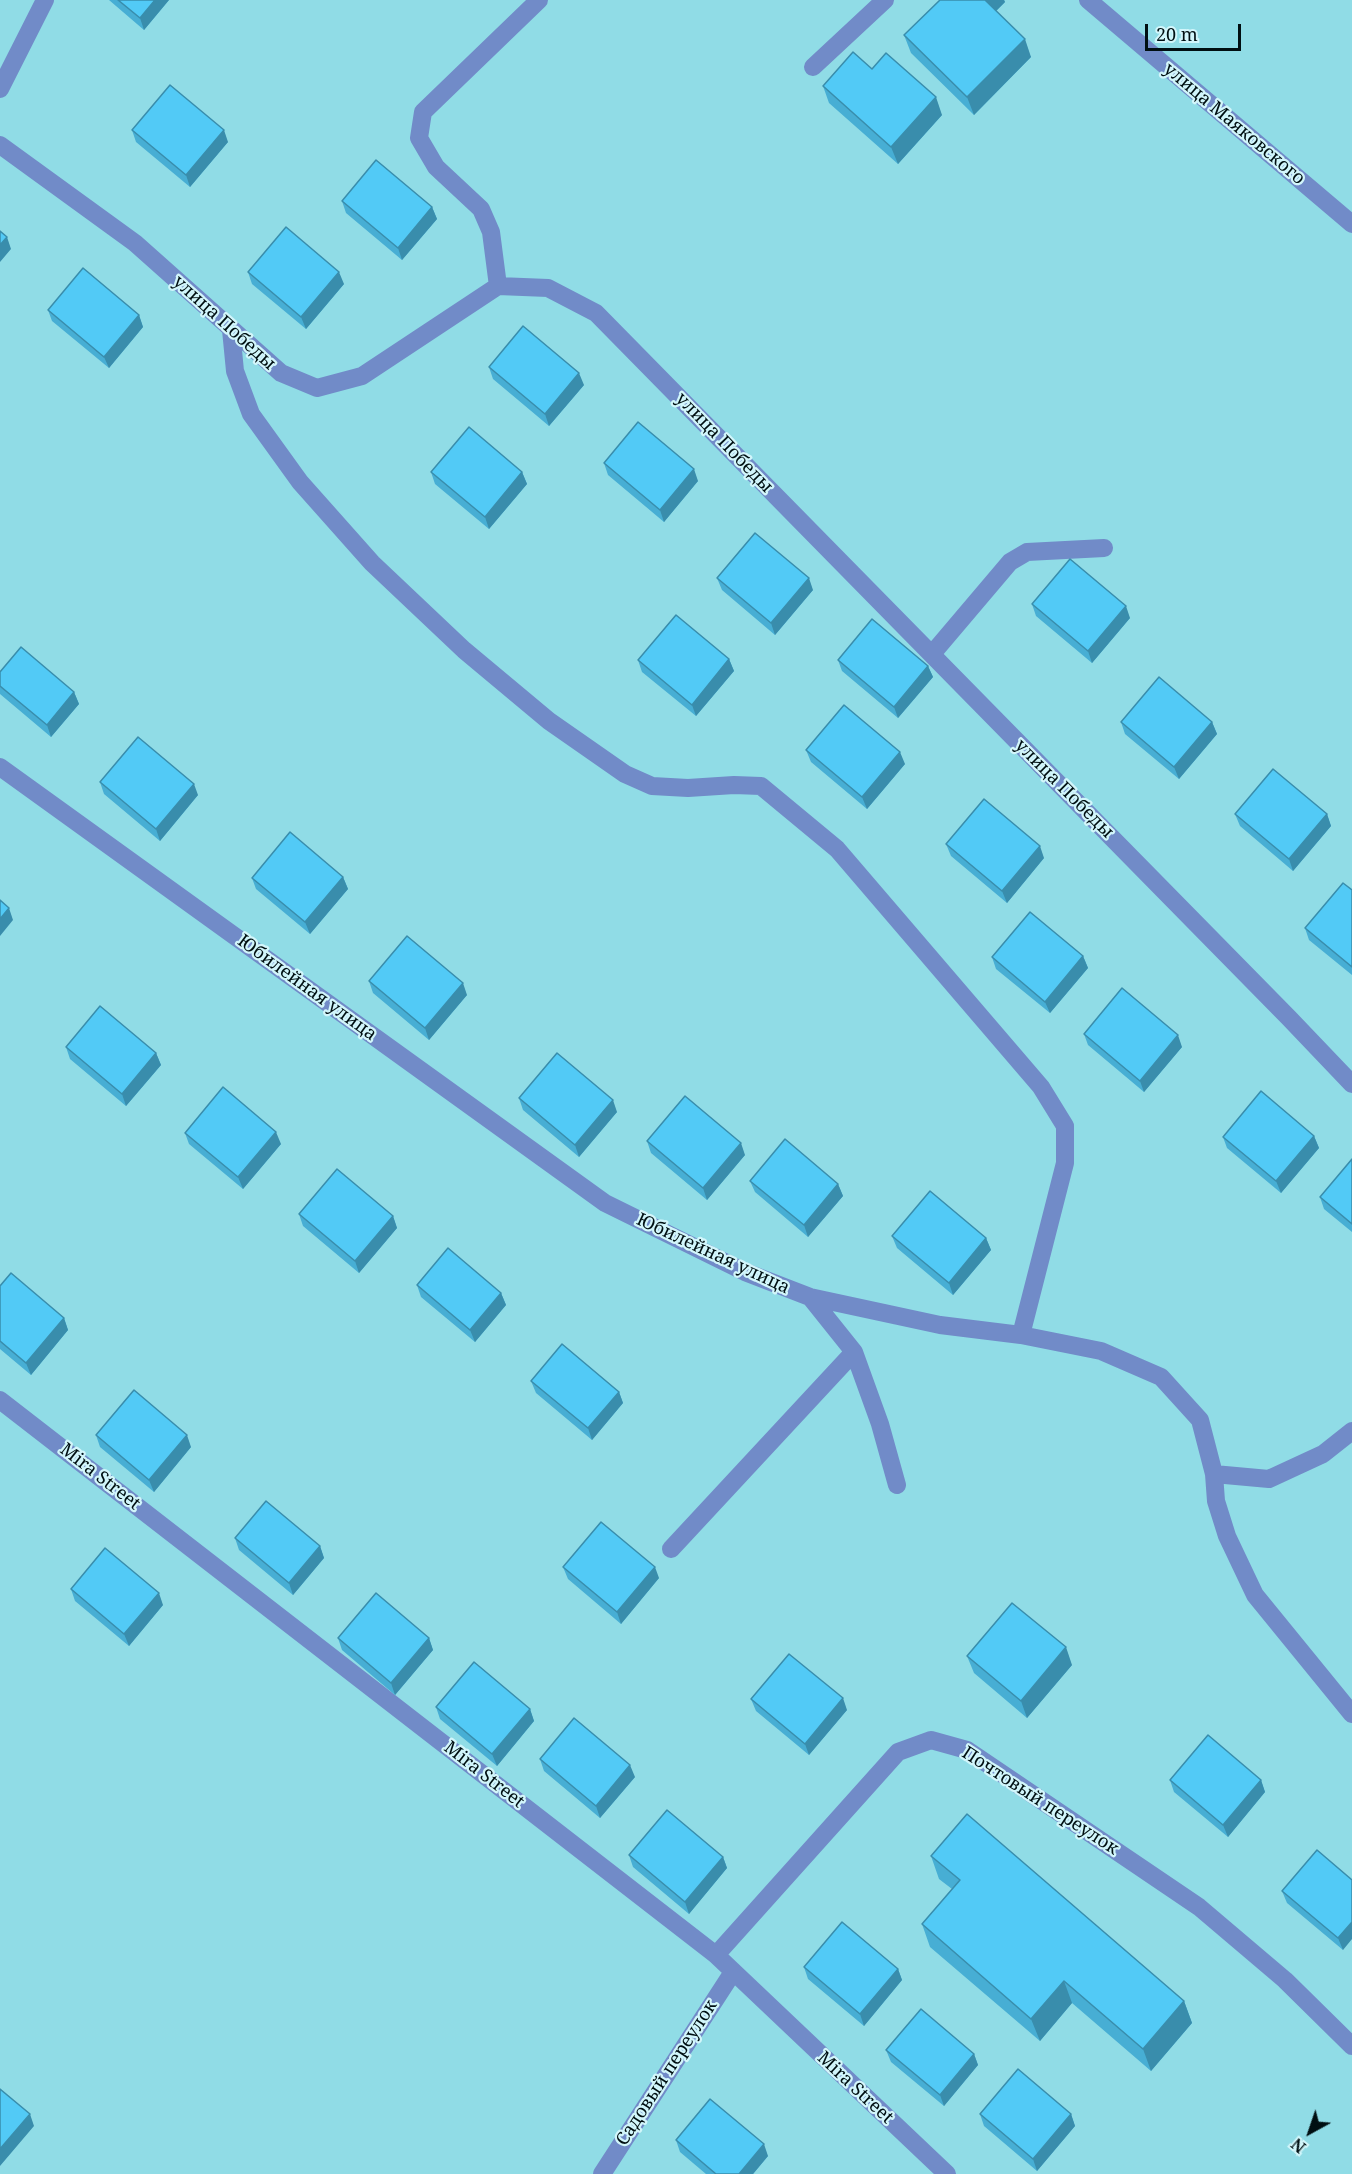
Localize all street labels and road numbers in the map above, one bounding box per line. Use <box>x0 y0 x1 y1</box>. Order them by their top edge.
street label: улица Маяковского <box>1159 59 1309 189</box>
street label: улица Победы <box>168 271 280 375</box>
street label: улица Победы <box>671 388 777 498</box>
street label: улица Победы <box>1010 735 1118 843</box>
street label: Юбилейная улица <box>233 930 381 1046</box>
street label: Юбилейная улица <box>633 1209 793 1299</box>
street label: Mira Street <box>56 1439 144 1515</box>
street label: Mira Street <box>440 1737 528 1813</box>
street label: Почтовый переулок <box>958 1742 1122 1860</box>
street label: Садовый переулок <box>612 1996 722 2150</box>
street label: Mira Street <box>813 2047 897 2129</box>

